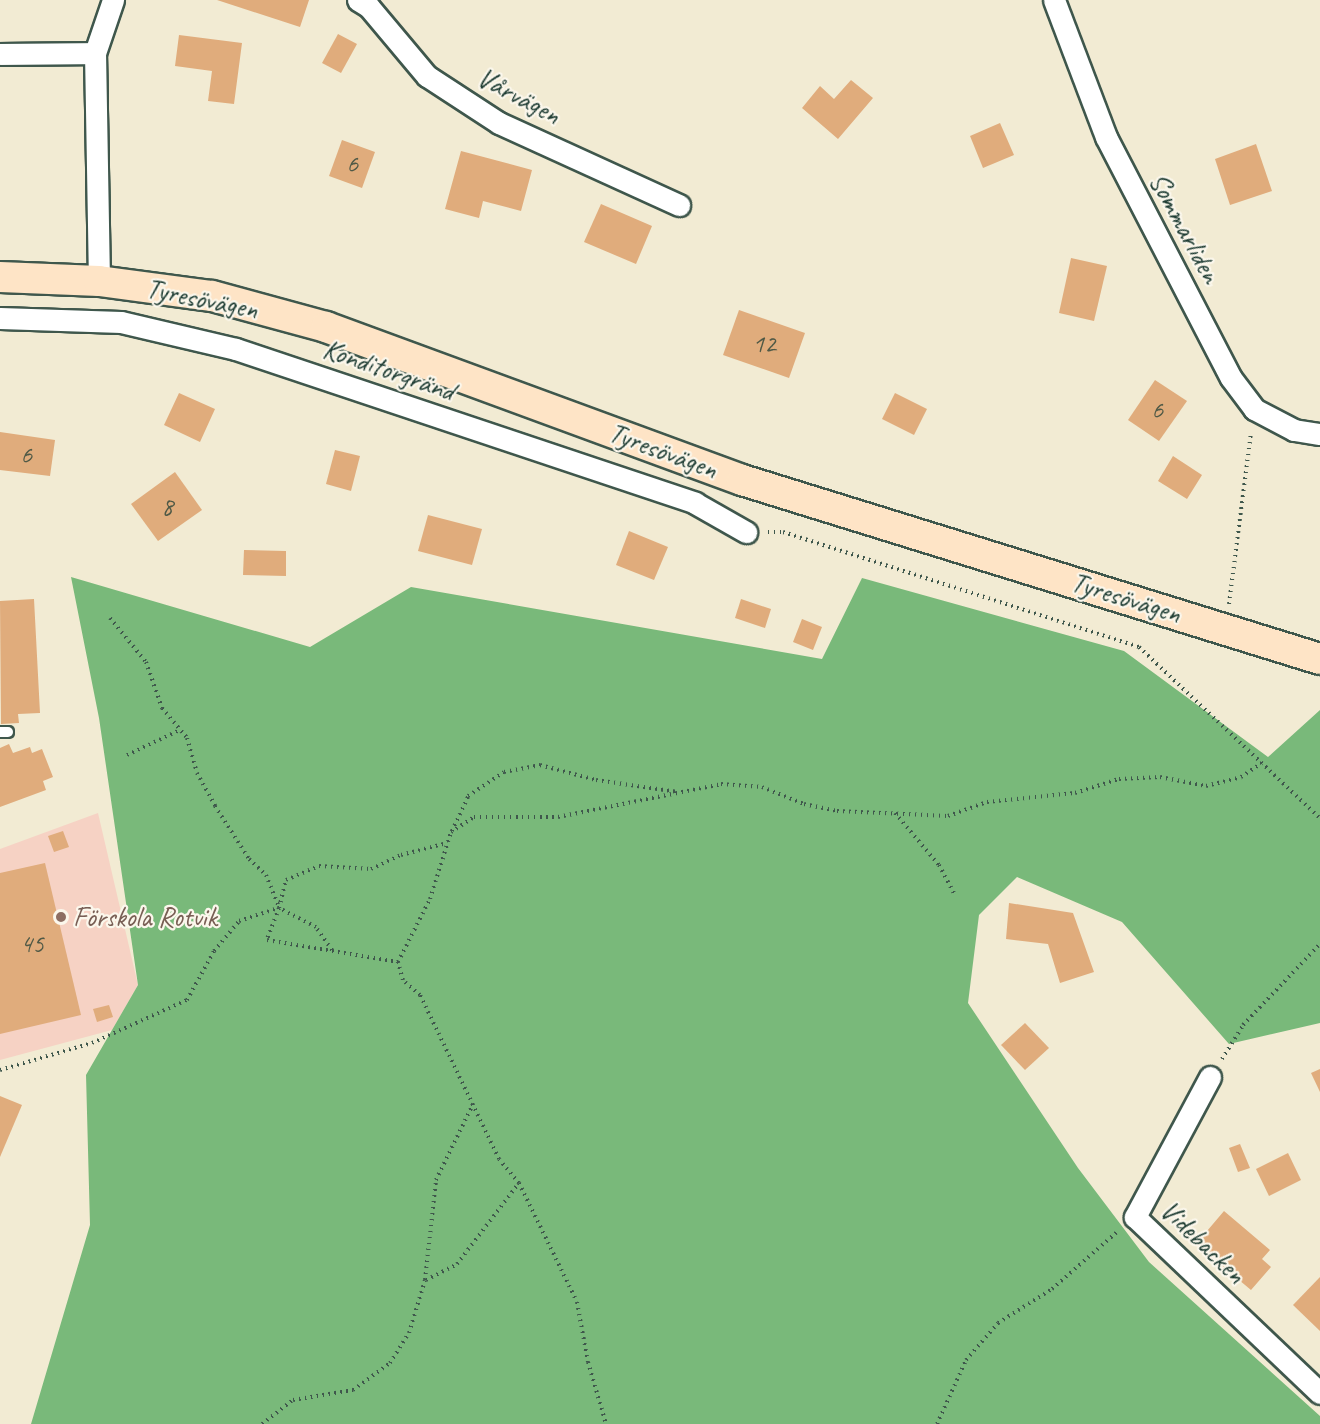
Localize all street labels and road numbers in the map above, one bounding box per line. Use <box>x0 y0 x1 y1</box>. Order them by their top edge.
street label: Vårvägen <box>472 60 566 132</box>
street label: Sommarliden <box>1142 167 1228 289</box>
street label: Tyresövägen <box>143 272 261 326</box>
street label: Konditorgränd <box>319 332 459 408</box>
street label: Tyresövägen <box>604 416 722 486</box>
street label: Tyresövägen <box>1067 565 1185 631</box>
street label: Videbacken <box>1153 1193 1253 1291</box>

